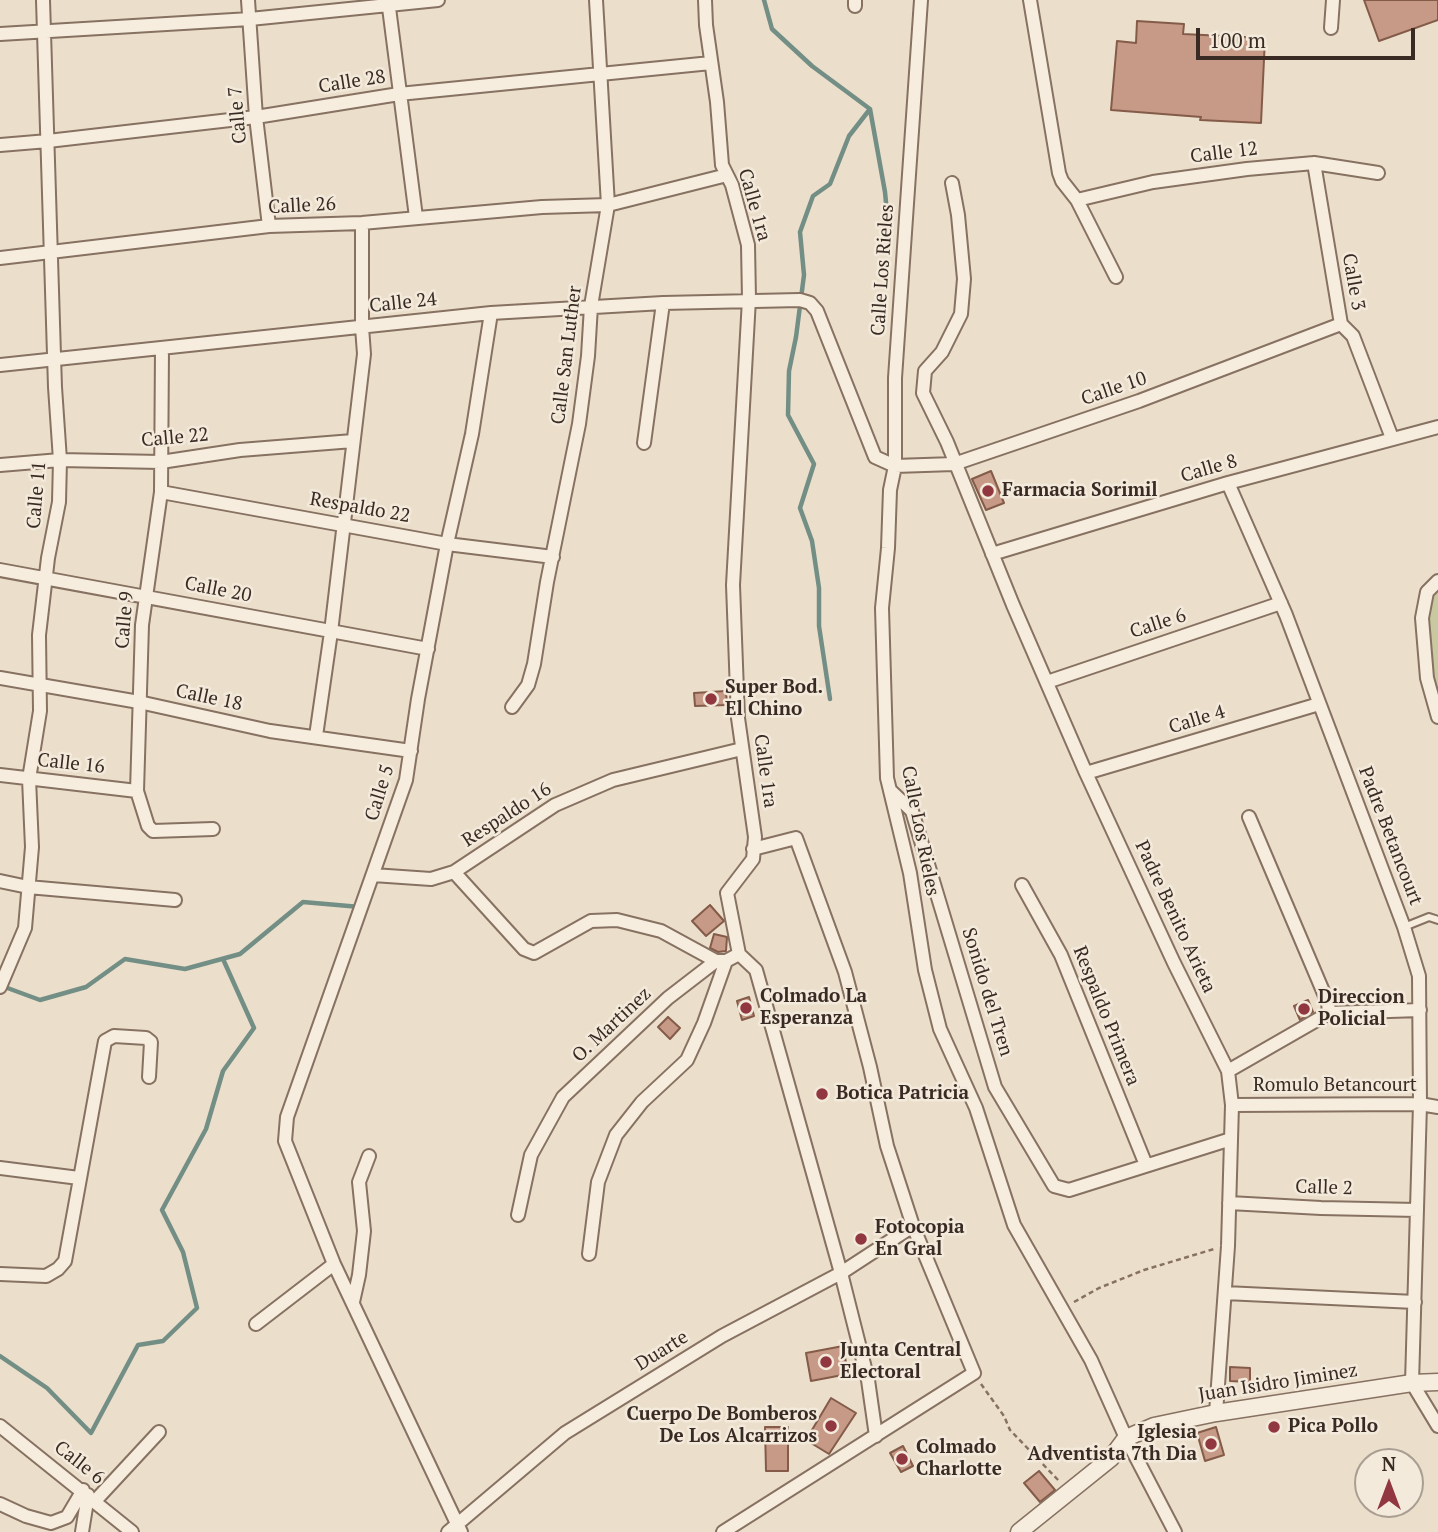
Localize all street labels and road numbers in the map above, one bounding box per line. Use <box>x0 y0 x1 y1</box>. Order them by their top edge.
street label: Calle 28 <box>317 65 387 99</box>
street label: Calle 7 <box>224 85 252 145</box>
street label: Calle 12 <box>1189 138 1259 168</box>
street label: Calle 1ra <box>733 166 775 244</box>
street label: Calle 26 <box>268 193 336 219</box>
street label: Calle Los Rieles <box>867 203 899 337</box>
street label: Calle 3 <box>1337 252 1369 312</box>
street label: Calle San Luther <box>547 284 587 426</box>
street label: Calle 24 <box>368 288 438 318</box>
street label: Calle 10 <box>1078 367 1150 411</box>
street label: Calle 22 <box>140 424 210 452</box>
street label: Calle 8 <box>1178 450 1240 488</box>
street label: Calle 11 <box>23 460 51 530</box>
street label: Respaldo 22 <box>308 488 412 528</box>
street label: Calle 20 <box>183 572 253 608</box>
street label: Calle 9 <box>111 590 139 650</box>
street label: Calle 6 <box>1127 604 1189 644</box>
street label: Calle 18 <box>174 680 244 716</box>
street label: Calle 4 <box>1166 701 1228 739</box>
street label: Calle 1ra <box>749 733 781 809</box>
street label: Calle 16 <box>36 749 106 779</box>
street label: Calle 5 <box>361 762 399 824</box>
street label: Calle Los Rieles <box>896 764 944 898</box>
street label: Padre Betancourt <box>1353 764 1427 908</box>
street label: Respaldo 16 <box>458 778 556 852</box>
street label: Padre Benito Arieta <box>1130 837 1220 997</box>
street label: Sonido del Tren <box>957 925 1017 1059</box>
street label: Respaldo Primera <box>1068 943 1144 1089</box>
street label: O. Martinez <box>568 983 656 1067</box>
street label: Romulo Betancourt <box>1253 1075 1417 1097</box>
street label: Calle 2 <box>1295 1176 1353 1200</box>
street label: Duarte <box>631 1326 693 1376</box>
street label: Juan Isidro Jiminez <box>1197 1359 1359 1407</box>
street label: Calle 6 <box>49 1436 109 1490</box>

